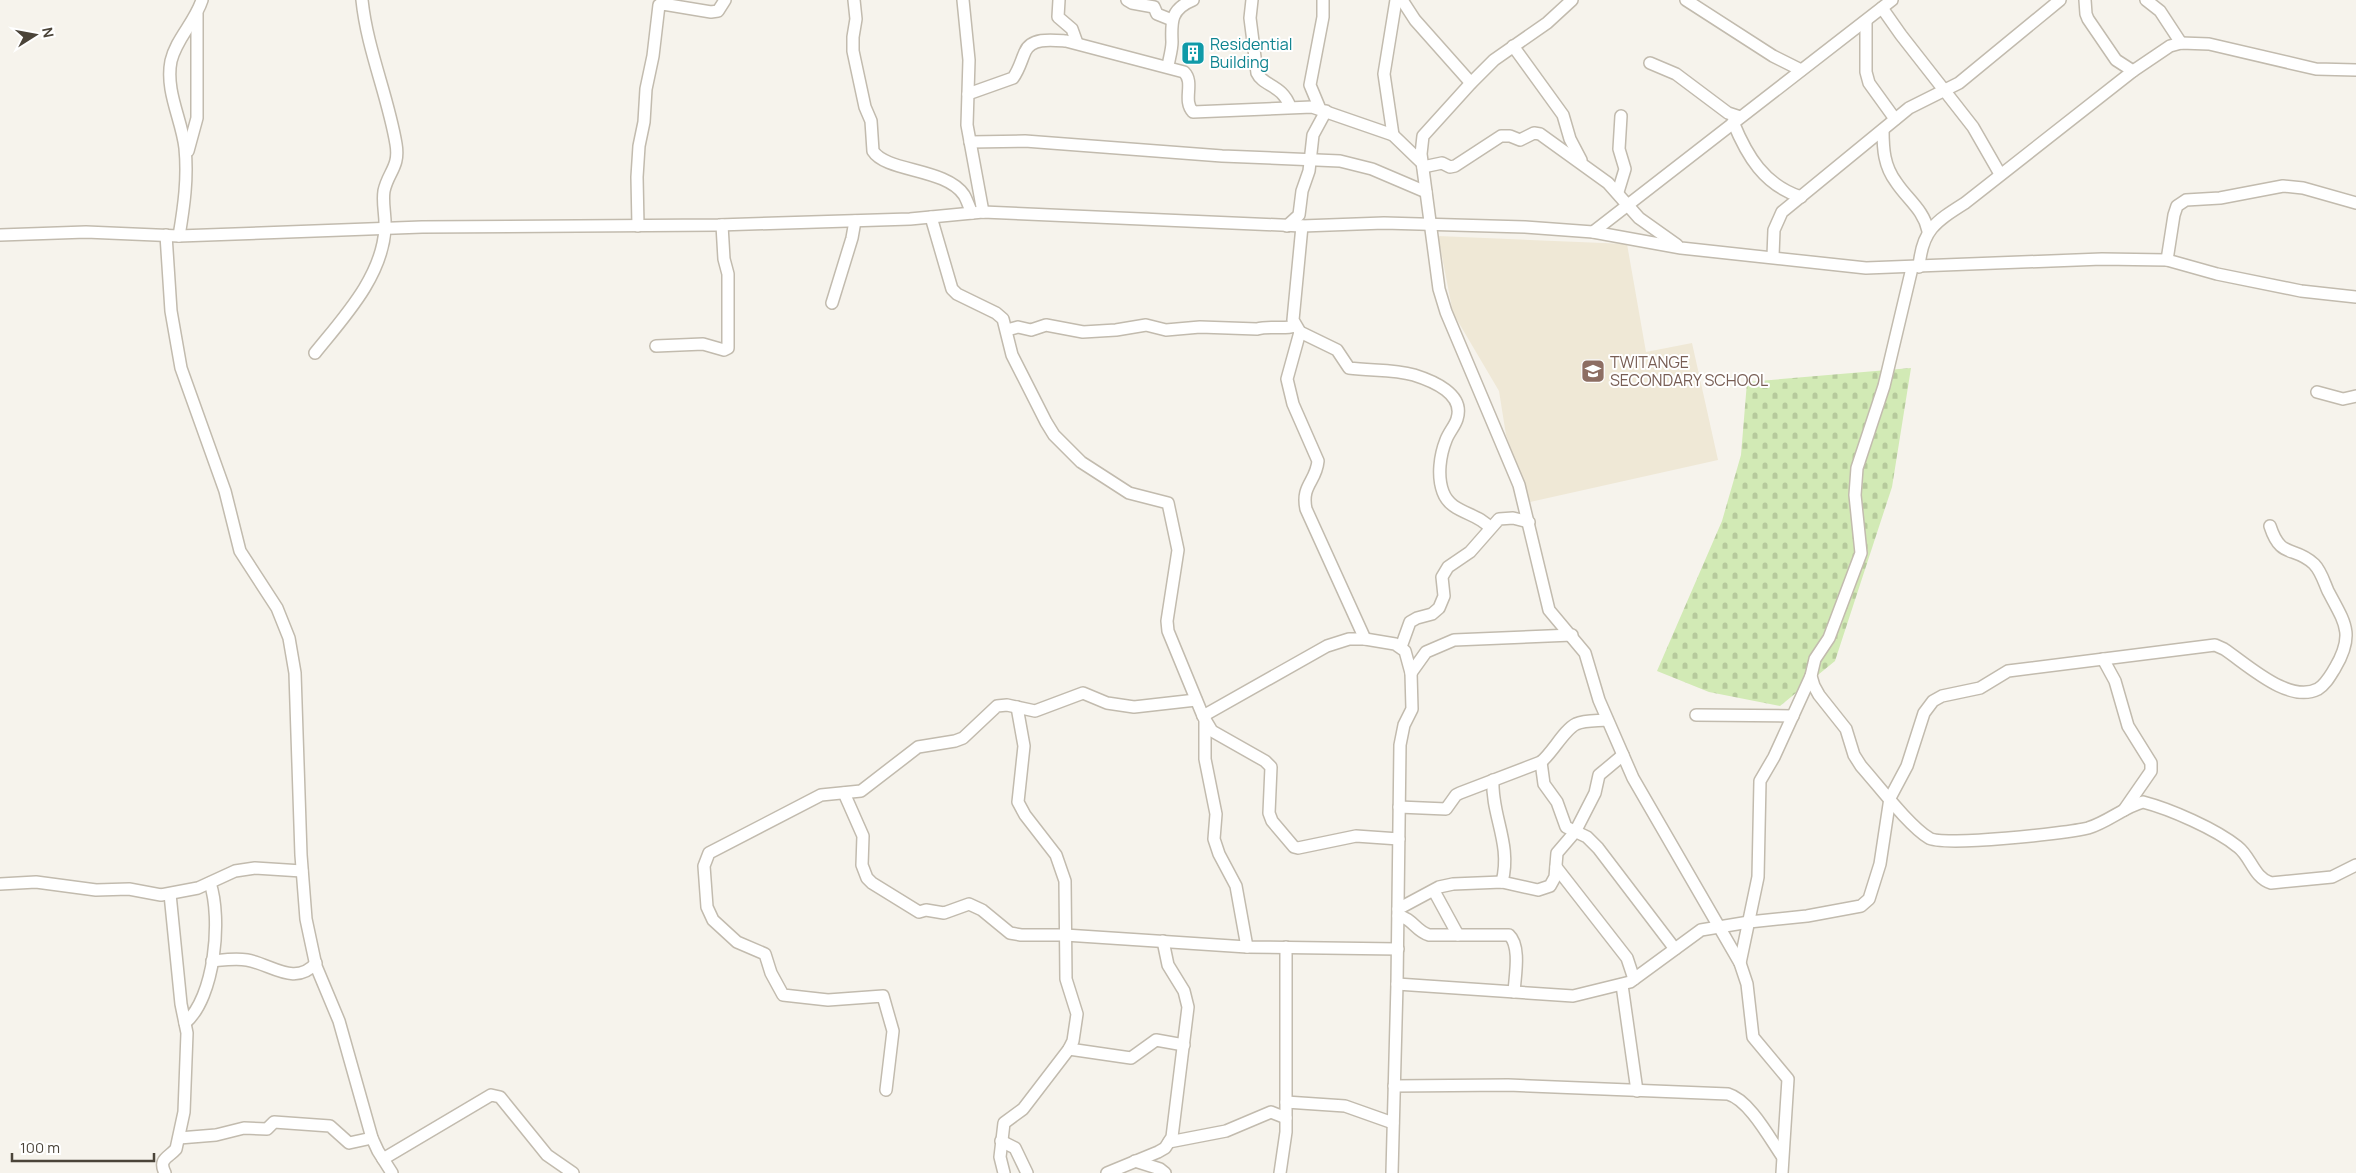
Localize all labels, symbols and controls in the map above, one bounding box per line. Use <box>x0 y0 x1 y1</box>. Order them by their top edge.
north arrow <box>10 10 60 60</box>
text: N <box>38 26 59 39</box>
place label: Residential Building <box>1210 33 1292 73</box>
building icon: Residential Building <box>1180 40 1206 66</box>
place label: TWITANGE SECONDARY SCHOOL <box>1610 351 1768 391</box>
school or university icon: TWITANGE SECONDARY SCHOOL <box>1580 358 1606 384</box>
scale bar <box>12 1130 155 1162</box>
text: 100 m <box>20 1137 60 1158</box>

